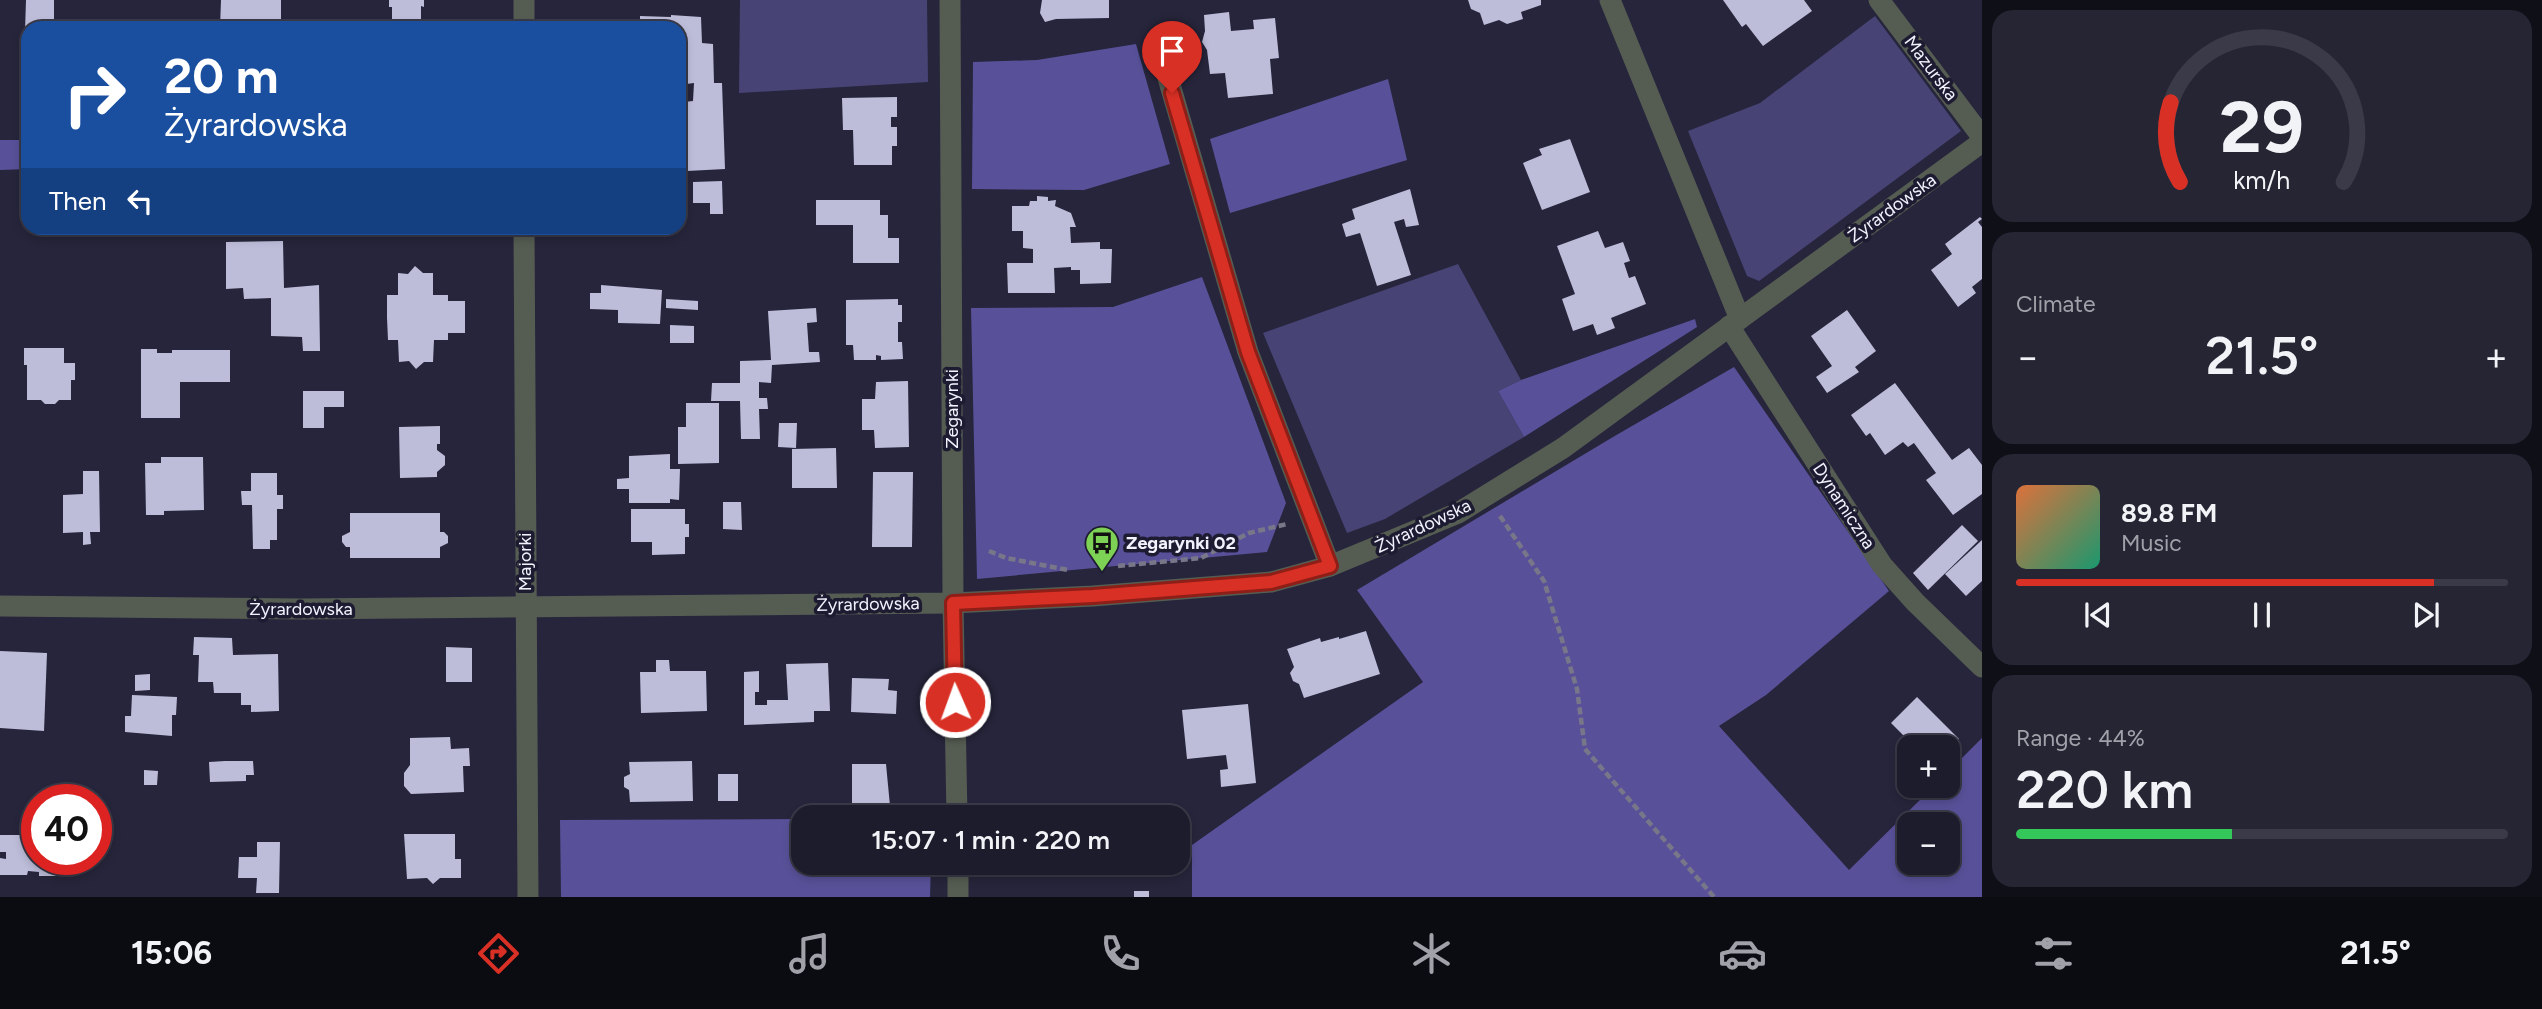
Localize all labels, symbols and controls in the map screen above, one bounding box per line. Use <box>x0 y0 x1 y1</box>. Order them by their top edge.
pin <box>1142 21 1202 93</box>
street label: Mazurska <box>1900 31 1962 105</box>
icon: arrive <box>1153 32 1191 70</box>
text: 20 m <box>164 46 279 105</box>
icon: right <box>49 49 140 140</box>
text: 29 <box>2220 83 2304 170</box>
text: Żyrardowska <box>164 106 348 144</box>
text: km/h <box>2233 165 2291 195</box>
street label: Żyrardowska <box>1844 169 1940 247</box>
icon: left <box>121 182 159 220</box>
text: Then <box>49 185 107 217</box>
text: Climate <box>2016 290 2095 318</box>
text: 21.5° <box>2205 325 2319 387</box>
text: − <box>2016 334 2040 380</box>
text: + <box>2484 334 2508 380</box>
street label: Zegarynki <box>941 369 963 449</box>
street label: Dynamiczna <box>1808 459 1880 553</box>
street label: Żyrardowska <box>1372 494 1474 558</box>
text: 89.8 FM <box>2121 497 2217 529</box>
bus stop icon: Zegarynki 02 <box>1083 524 1121 573</box>
text: Music <box>2121 529 2182 557</box>
place label: Zegarynki 02 <box>1126 532 1236 554</box>
street label: Majorki <box>514 533 536 591</box>
street label: Żyrardowska <box>816 592 920 616</box>
icon: previous <box>2079 596 2117 634</box>
icon: pause <box>2243 596 2281 634</box>
icon: next <box>2407 596 2445 634</box>
street label: Żyrardowska <box>249 598 353 620</box>
position arrow <box>918 665 992 739</box>
text: Range · 44% <box>2016 724 2145 752</box>
map controls <box>1897 735 1960 875</box>
button: + <box>1897 735 1960 798</box>
text: 220 km <box>2016 759 2193 821</box>
speed limit sign: 40 <box>21 784 112 875</box>
button: − <box>1897 812 1960 875</box>
text: 15:07 · 1 min · 220 m <box>871 824 1110 856</box>
icon: directions <box>474 929 523 978</box>
icon: music <box>785 929 834 978</box>
icon: phone <box>1096 929 1145 978</box>
icon: climate <box>1407 929 1456 978</box>
icon: car <box>1718 929 1767 978</box>
icon: filters <box>2029 929 2078 978</box>
text: 15:06 <box>131 934 212 972</box>
text: 21.5° <box>2340 934 2411 972</box>

